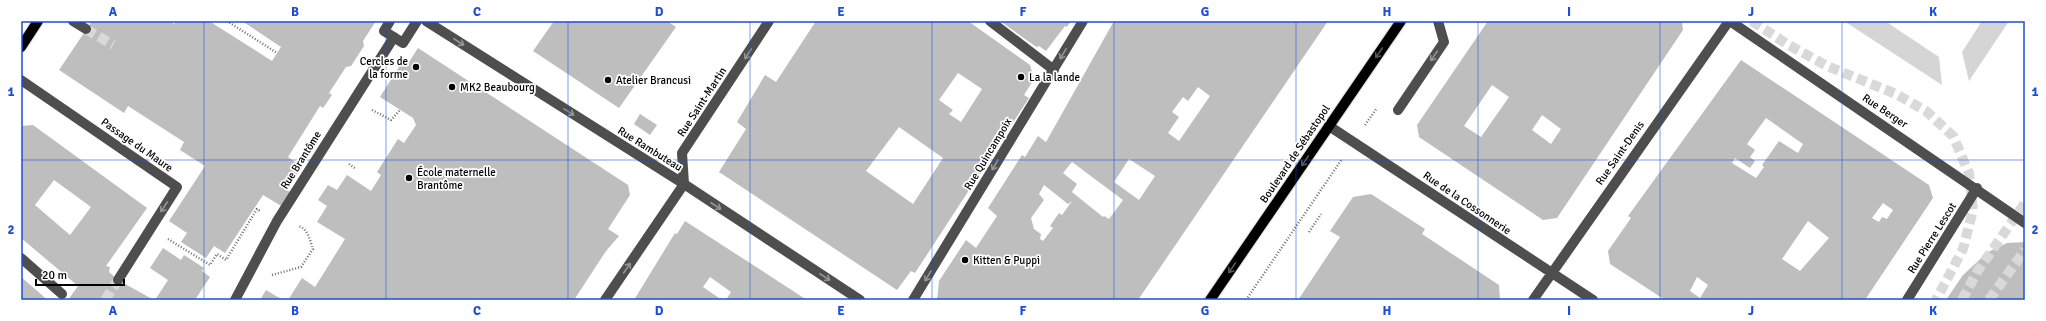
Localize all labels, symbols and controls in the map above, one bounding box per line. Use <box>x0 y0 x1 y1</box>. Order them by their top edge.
text: A <box>109 4 118 20</box>
text: B <box>291 4 299 20</box>
text: C <box>473 4 481 20</box>
text: D <box>655 4 664 20</box>
text: E <box>837 4 845 20</box>
text: F <box>1020 4 1027 20</box>
text: G <box>1201 4 1209 20</box>
text: H <box>1383 4 1391 20</box>
text: I <box>1567 4 1571 20</box>
text: J <box>1748 4 1754 20</box>
text: K <box>1929 4 1937 20</box>
one-way arrow <box>453 38 464 46</box>
one-way arrow <box>1375 47 1383 58</box>
one-way arrow <box>744 48 752 59</box>
one-way arrow <box>1059 48 1067 60</box>
one-way arrow <box>1430 50 1438 61</box>
place label: Cercles de la forme <box>360 55 408 81</box>
marker: Cercles de la forme <box>411 62 421 72</box>
street label: Rue Saint-Martin <box>675 65 729 139</box>
place label: La la lande <box>1029 71 1080 84</box>
marker: La la lande <box>1016 72 1026 82</box>
place label: Atelier Brancusi <box>616 74 691 87</box>
marker: Atelier Brancusi <box>603 75 613 85</box>
place label: MK2 Beaubourg <box>460 81 535 94</box>
marker: MK2 Beaubourg <box>447 82 457 92</box>
text: 1 <box>7 84 15 100</box>
text: 1 <box>2031 84 2039 100</box>
street label: Rue Berger <box>1860 91 1910 131</box>
street label: Boulevard de Sébastopol <box>1257 103 1333 205</box>
one-way arrow <box>563 108 574 116</box>
street label: Passage du Maure <box>99 115 175 175</box>
street label: Rue Quincampoix <box>961 116 1015 192</box>
street label: Rue Saint-Denis <box>1593 118 1647 187</box>
street label: Rue Rambuteau <box>615 124 685 174</box>
street label: Rue Brantôme <box>278 129 324 191</box>
one-way arrow <box>1301 155 1309 166</box>
one-way arrow <box>991 159 999 171</box>
place label: École maternelle Brantôme <box>417 165 496 192</box>
street label: Rue de la Cossonnerie <box>1421 169 1513 237</box>
marker: École maternelle Brantôme <box>404 173 414 183</box>
street label: Rue Pierre Lescot <box>1905 200 1959 276</box>
one-way arrow <box>159 201 167 213</box>
one-way arrow <box>710 202 722 210</box>
text: 2 <box>7 222 15 238</box>
text: 2 <box>2031 222 2039 238</box>
place label: Kitten & Puppi <box>973 254 1040 267</box>
marker: Kitten & Puppi <box>960 255 970 265</box>
scale bar <box>36 261 124 287</box>
one-way arrow <box>1228 262 1236 273</box>
one-way arrow <box>623 263 631 274</box>
text: 20 m <box>42 268 67 283</box>
one-way arrow <box>923 270 931 282</box>
one-way arrow <box>819 273 830 281</box>
text: A <box>109 303 118 319</box>
text: B <box>291 303 299 319</box>
text: C <box>473 303 481 319</box>
text: D <box>655 303 664 319</box>
text: E <box>837 303 845 319</box>
text: F <box>1020 303 1027 319</box>
text: G <box>1201 303 1209 319</box>
text: H <box>1383 303 1391 319</box>
text: I <box>1567 303 1571 319</box>
text: J <box>1748 303 1754 319</box>
text: K <box>1929 303 1937 319</box>

